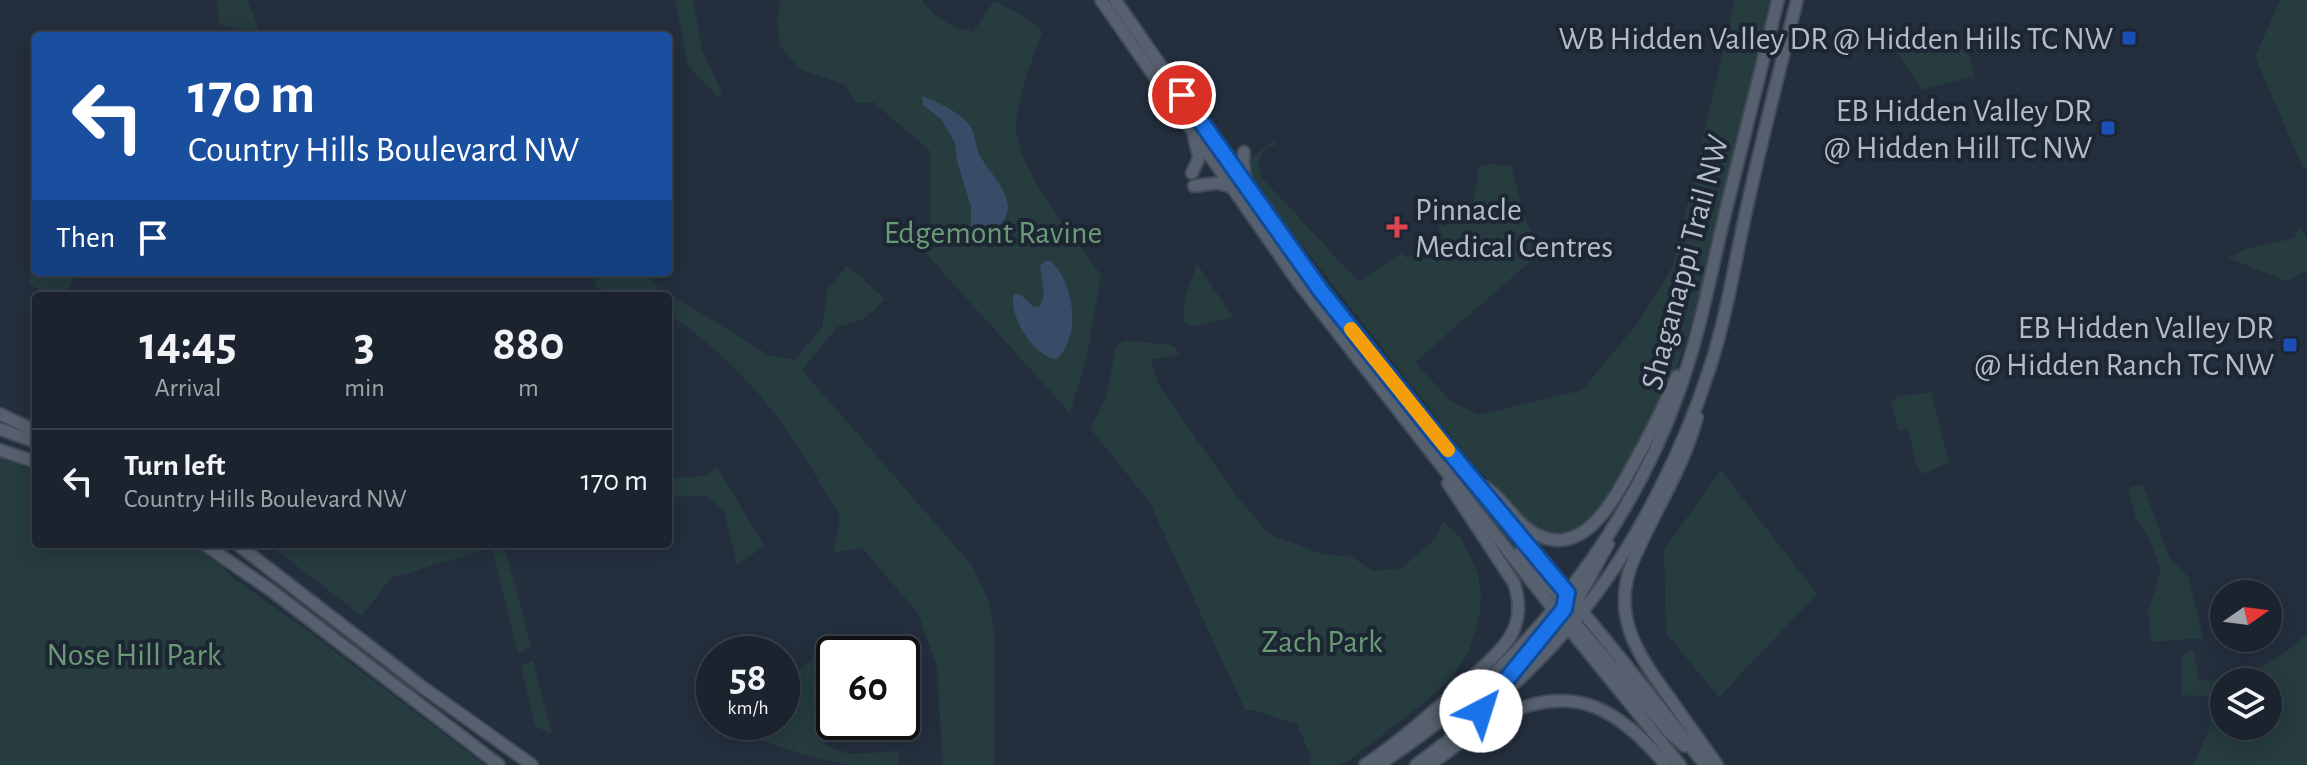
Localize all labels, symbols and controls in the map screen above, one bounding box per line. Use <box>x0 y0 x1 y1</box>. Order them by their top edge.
place label: WB Hidden Valley DR @ Hidden Hills TC NW <box>1559 23 2113 55</box>
marker: WB Hidden Valley DR @ Hidden Hills TC NW <box>2120 29 2138 47</box>
pin <box>1148 61 1216 129</box>
icon: left <box>56 64 160 168</box>
text: 170 m <box>188 67 315 123</box>
icon: arrive <box>1160 73 1204 117</box>
place label: EB Hidden Valley DR @ Hidden Hill TC NW <box>1824 95 2092 164</box>
marker: EB Hidden Valley DR @ Hidden Hill TC NW <box>2099 119 2117 137</box>
street label: Shaganappi Trail NW <box>1636 131 1734 393</box>
text: Country Hills Boulevard NW <box>188 132 579 168</box>
place label: Pinnacle Medical Centres <box>1415 194 1613 263</box>
icon: arrive <box>131 216 175 260</box>
marker: Pinnacle Medical Centres <box>1386 216 1408 238</box>
park label: Edgemont Ravine <box>884 217 1102 249</box>
text: Then <box>56 223 115 253</box>
place label: EB Hidden Valley DR @ Hidden Ranch TC NW <box>1974 312 2274 381</box>
text: 14:45 <box>139 321 237 369</box>
text: 3 <box>354 321 375 369</box>
text: 880 <box>492 321 565 369</box>
marker: EB Hidden Valley DR @ Hidden Ranch TC NW <box>2281 336 2299 354</box>
text: Arrival <box>155 375 222 401</box>
text: min <box>344 375 385 401</box>
text: m <box>518 375 539 401</box>
text: Turn left <box>124 451 225 481</box>
icon: left <box>56 459 100 503</box>
text: 170 m <box>580 466 648 496</box>
text: Country Hills Boulevard NW <box>124 486 407 512</box>
north arrow <box>2210 580 2282 652</box>
map controls <box>2210 580 2282 740</box>
park label: Zach Park <box>1261 626 1383 658</box>
speed limit sign: 60 <box>816 636 920 740</box>
park label: Nose Hill Park <box>47 639 222 671</box>
text: 58 <box>729 658 766 698</box>
button: layers <box>2210 668 2282 740</box>
position arrow <box>1439 669 1523 753</box>
text: km/h <box>727 698 769 718</box>

